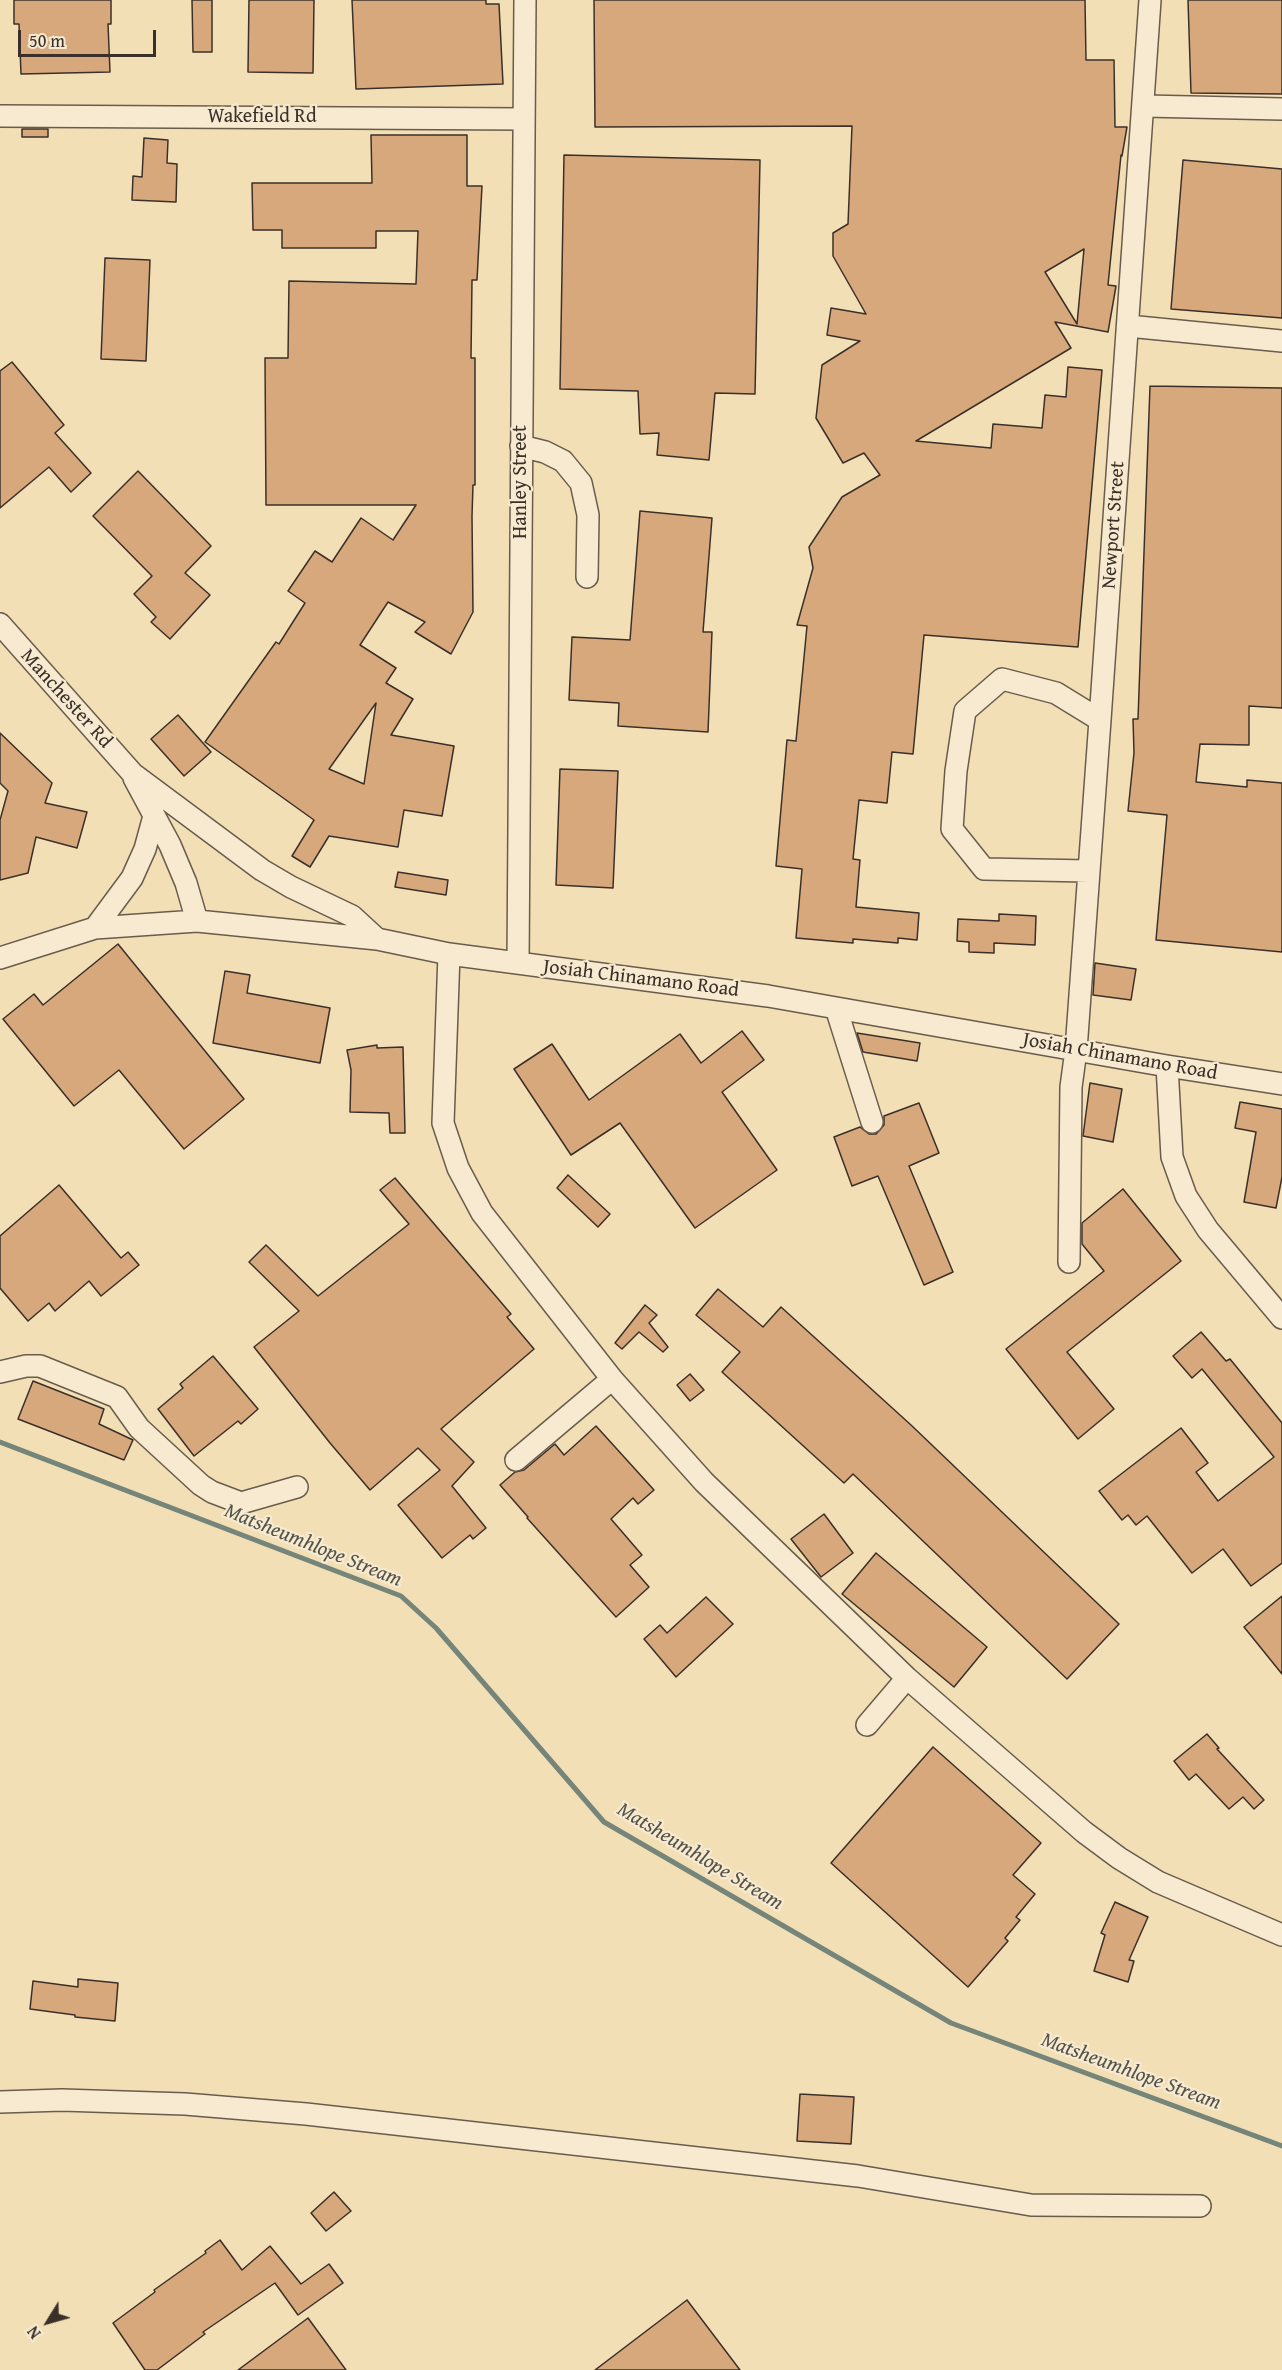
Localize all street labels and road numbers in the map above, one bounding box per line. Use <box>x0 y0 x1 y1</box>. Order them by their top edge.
street label: Wakefield Rd <box>207 105 317 129</box>
street label: Hanley Street <box>509 425 533 539</box>
street label: Newport Street <box>1098 460 1130 590</box>
street label: Manchester Rd <box>15 644 117 754</box>
street label: Josiah Chinamano Road <box>542 955 740 1003</box>
street label: Josiah Chinamano Road <box>1021 1028 1219 1086</box>

